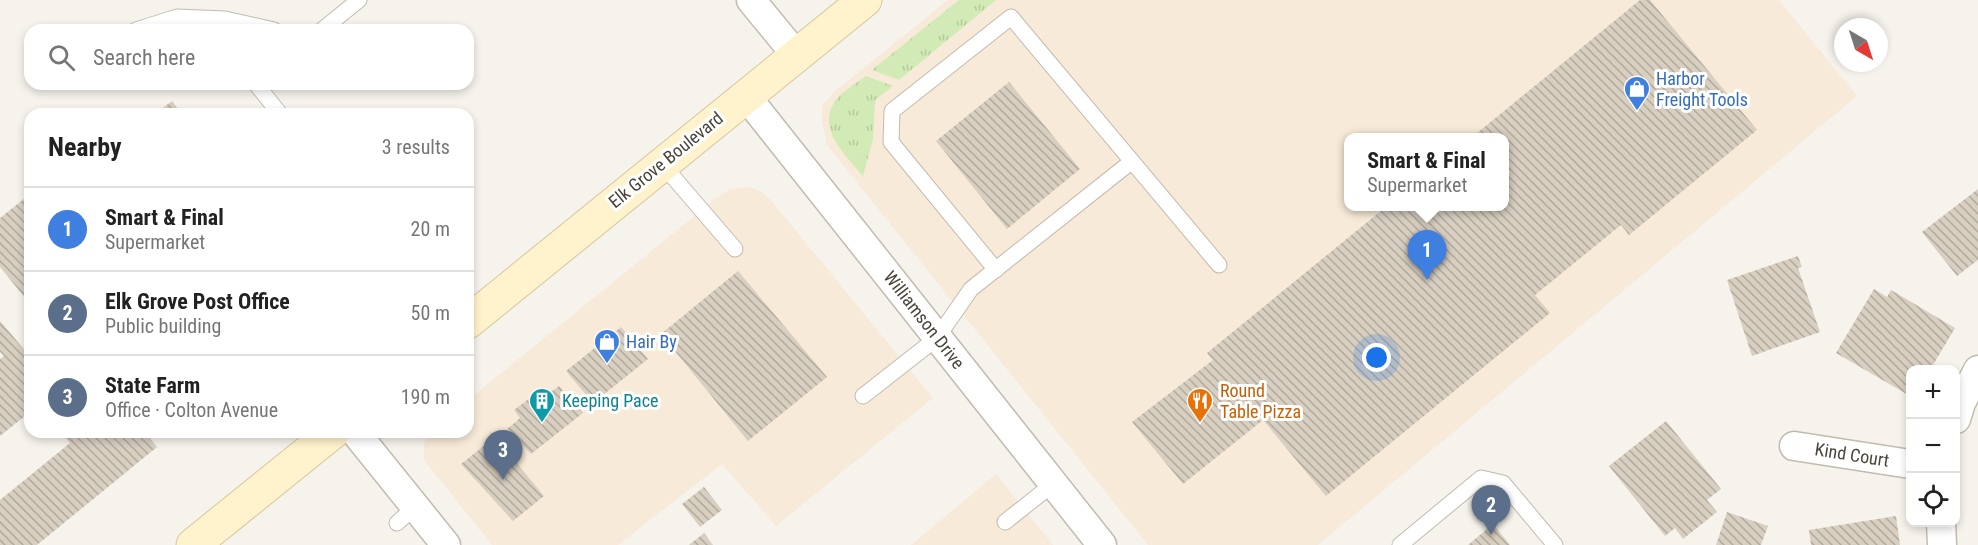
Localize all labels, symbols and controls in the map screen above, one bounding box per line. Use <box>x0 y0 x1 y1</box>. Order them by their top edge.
north arrow <box>1834 18 1888 72</box>
search box <box>24 24 474 90</box>
icon: search <box>45 41 78 74</box>
text: Search here <box>93 45 195 70</box>
place label: Harbor Freight Tools <box>1656 68 1748 110</box>
shop icon: Harbor Freight Tools <box>1622 74 1652 112</box>
street label: Elk Grove Boulevard <box>604 107 727 212</box>
text: Nearby <box>48 132 122 162</box>
popup <box>1344 133 1509 211</box>
text: 3 results <box>382 135 450 159</box>
text: Smart & Final <box>1367 148 1486 173</box>
text: Supermarket <box>1367 173 1467 197</box>
text: Smart & Final <box>105 205 224 230</box>
text: 1 <box>62 217 73 241</box>
text: 20 m <box>411 217 450 241</box>
text: Supermarket <box>105 230 205 254</box>
pin: 1 <box>1408 230 1446 280</box>
street label: Williamson Drive <box>880 267 969 373</box>
text: Elk Grove Post Office <box>105 289 290 314</box>
text: 2 <box>62 301 73 325</box>
text: 50 m <box>411 301 450 325</box>
text: Public building <box>105 314 221 338</box>
shop icon: Hair By <box>592 327 622 365</box>
place label: Hair By <box>626 331 677 352</box>
your location <box>1362 343 1391 372</box>
map controls <box>1906 365 1960 527</box>
button: + <box>1906 365 1960 419</box>
text: State Farm <box>105 373 200 398</box>
place label: Round Table Pizza <box>1220 380 1301 422</box>
text: 3 <box>62 385 73 409</box>
text: 190 m <box>401 385 450 409</box>
building icon: Keeping Pace <box>527 386 557 424</box>
restaurant icon: Round Table Pizza <box>1185 386 1215 424</box>
place label: Keeping Pace <box>562 390 658 411</box>
text: Office · Colton Avenue <box>105 398 278 422</box>
button: − <box>1906 419 1960 473</box>
pin: 3 <box>484 430 522 480</box>
street label: Kind Court <box>1813 438 1891 471</box>
button: locate <box>1906 473 1960 527</box>
pin: 2 <box>1472 486 1510 535</box>

